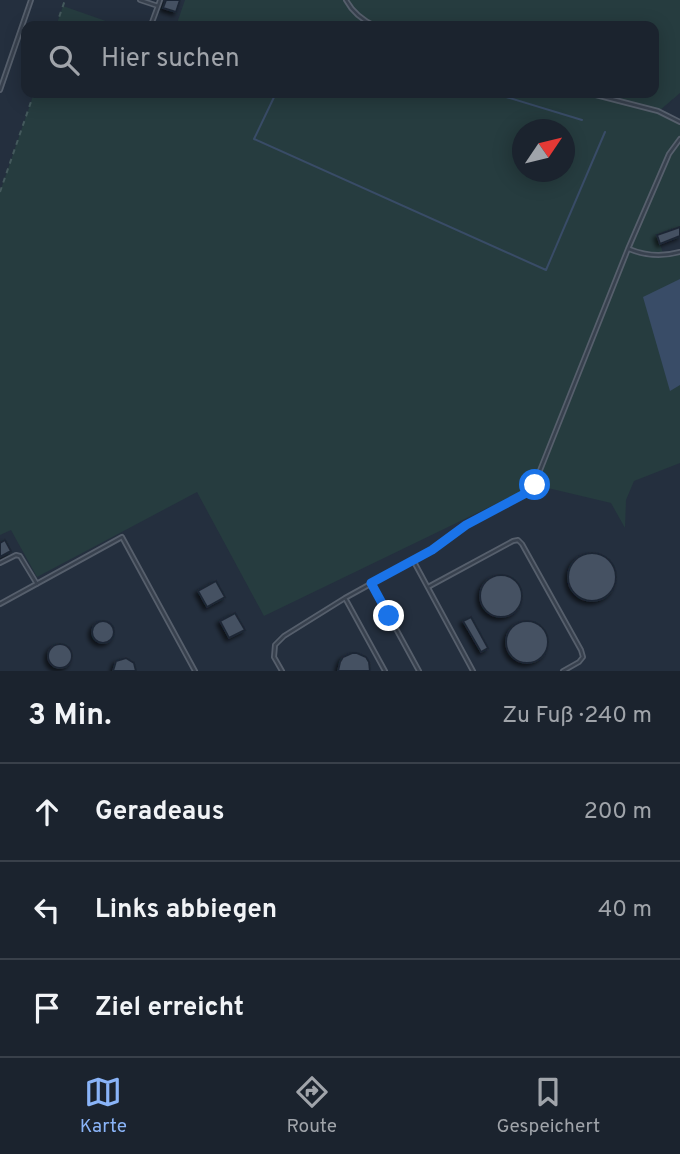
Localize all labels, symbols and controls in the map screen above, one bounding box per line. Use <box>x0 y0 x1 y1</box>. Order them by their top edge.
search box <box>21 21 659 98</box>
icon: search <box>45 41 83 79</box>
text: Hier suchen <box>101 43 240 76</box>
north arrow <box>512 119 575 182</box>
route start <box>519 469 550 500</box>
route end <box>373 600 404 631</box>
text: 3 Min. <box>28 698 112 735</box>
text: Zu Fuß · 240 m <box>502 702 652 731</box>
icon: ahead <box>28 793 66 831</box>
text: Geradeaus <box>95 796 224 829</box>
text: 200 m <box>584 798 652 827</box>
icon: left <box>28 891 66 929</box>
text: Links abbiegen <box>95 894 277 927</box>
text: 40 m <box>598 896 652 925</box>
icon: arrive <box>28 989 66 1027</box>
text: Ziel erreicht <box>95 992 244 1025</box>
tab: Karte <box>80 1073 127 1139</box>
tab: Route <box>286 1073 337 1139</box>
tab: Gespeichert <box>496 1073 600 1139</box>

